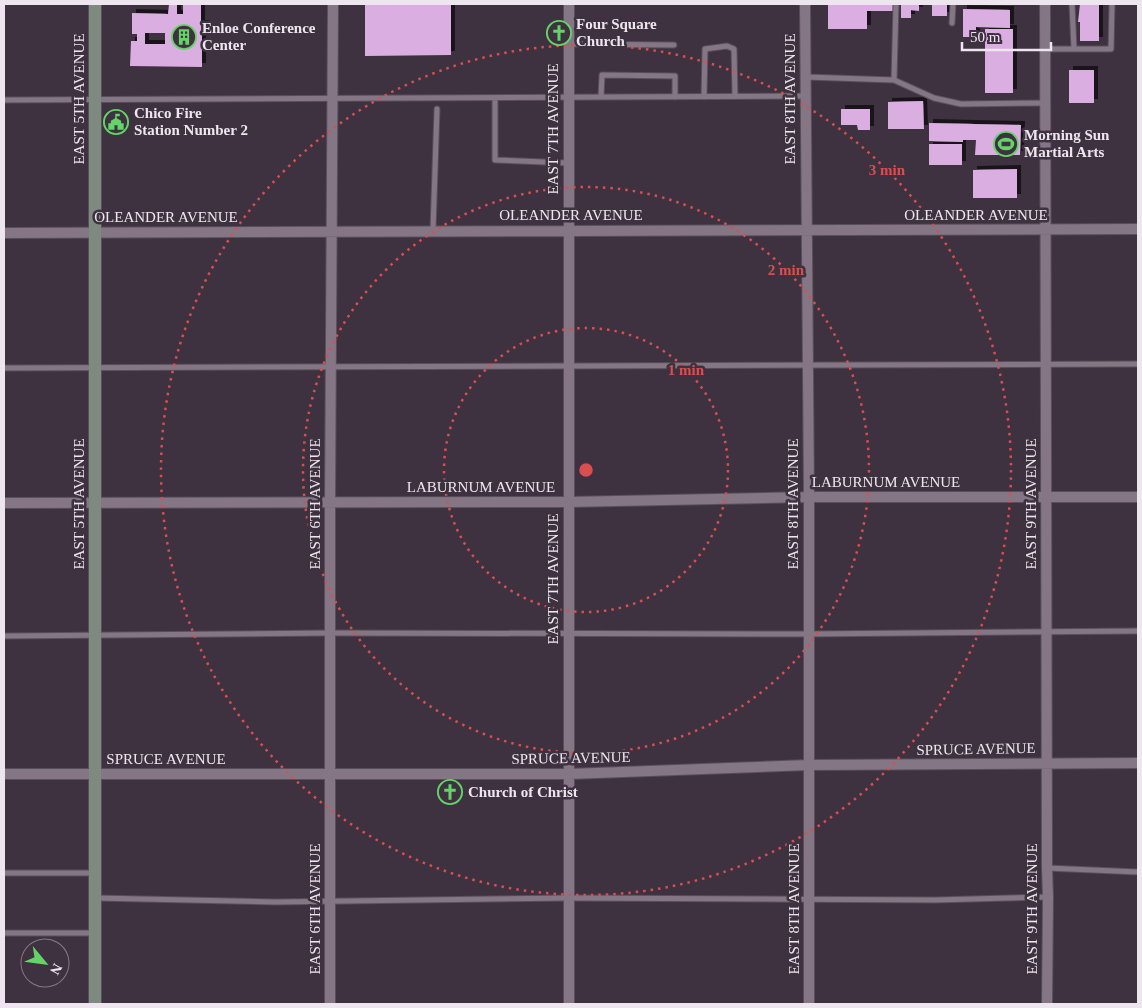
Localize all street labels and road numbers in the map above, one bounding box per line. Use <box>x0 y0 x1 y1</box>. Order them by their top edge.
street label: EAST 5TH AVENUE <box>71 33 87 165</box>
street label: EAST 8TH AVENUE <box>782 33 798 165</box>
street label: EAST 7TH AVENUE <box>545 63 561 195</box>
street label: OLEANDER AVENUE <box>499 207 643 223</box>
street label: OLEANDER AVENUE <box>904 207 1048 223</box>
street label: OLEANDER AVENUE <box>94 209 238 225</box>
street label: EAST 5TH AVENUE <box>71 438 87 570</box>
street label: EAST 6TH AVENUE <box>307 438 323 570</box>
street label: EAST 8TH AVENUE <box>785 438 801 570</box>
street label: EAST 9TH AVENUE <box>1023 438 1039 570</box>
street label: LABURNUM AVENUE <box>812 474 960 490</box>
street label: LABURNUM AVENUE <box>407 479 555 495</box>
street label: EAST 7TH AVENUE <box>545 513 561 645</box>
street label: SPRUCE AVENUE <box>916 740 1036 758</box>
street label: SPRUCE AVENUE <box>511 749 631 767</box>
street label: SPRUCE AVENUE <box>106 751 226 767</box>
street label: EAST 6TH AVENUE <box>307 843 323 975</box>
street label: EAST 8TH AVENUE <box>786 843 802 975</box>
street label: EAST 9TH AVENUE <box>1024 843 1040 975</box>

